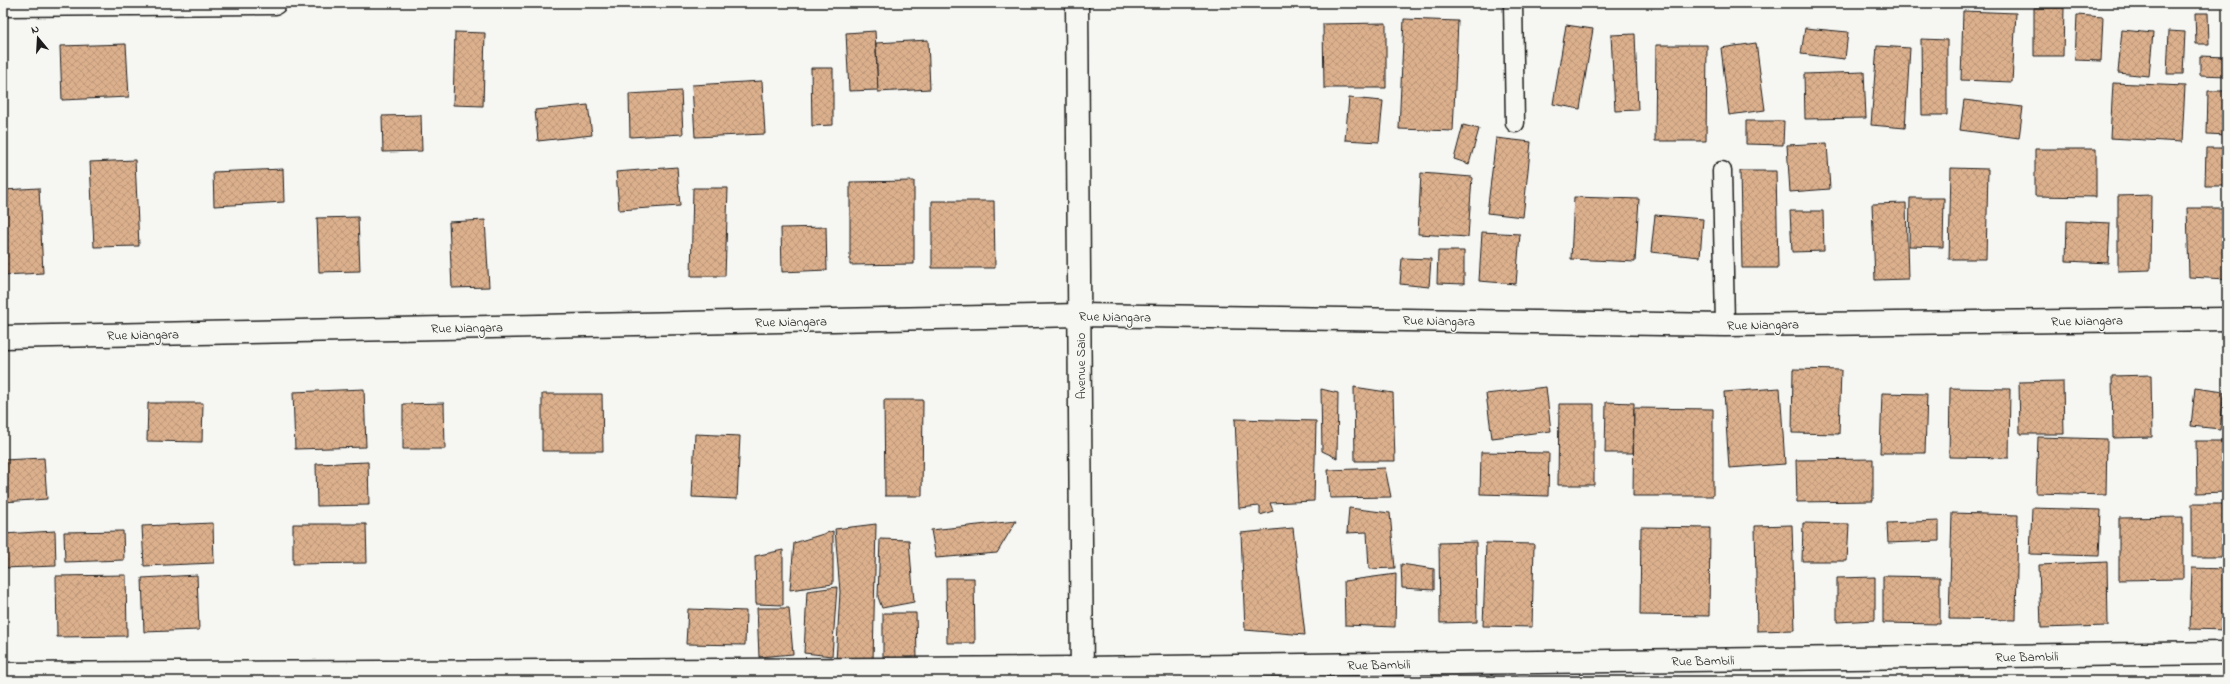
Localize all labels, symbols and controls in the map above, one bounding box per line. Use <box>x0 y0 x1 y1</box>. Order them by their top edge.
north arrow <box>18 18 58 58</box>
text: N <box>29 21 41 38</box>
street label: Rue Niangara <box>1079 307 1151 329</box>
street label: Rue Niangara <box>1403 311 1475 333</box>
street label: Rue Niangara <box>2051 311 2123 333</box>
street label: Rue Niangara <box>755 312 827 334</box>
street label: Rue Niangara <box>1727 315 1799 337</box>
street label: Rue Niangara <box>431 318 503 340</box>
street label: Rue Niangara <box>107 325 179 347</box>
street label: Avenue Saio <box>1072 332 1091 399</box>
street label: Rue Bambili <box>1995 647 2059 668</box>
street label: Rue Bambili <box>1671 651 1735 672</box>
street label: Rue Bambili <box>1347 655 1411 676</box>

